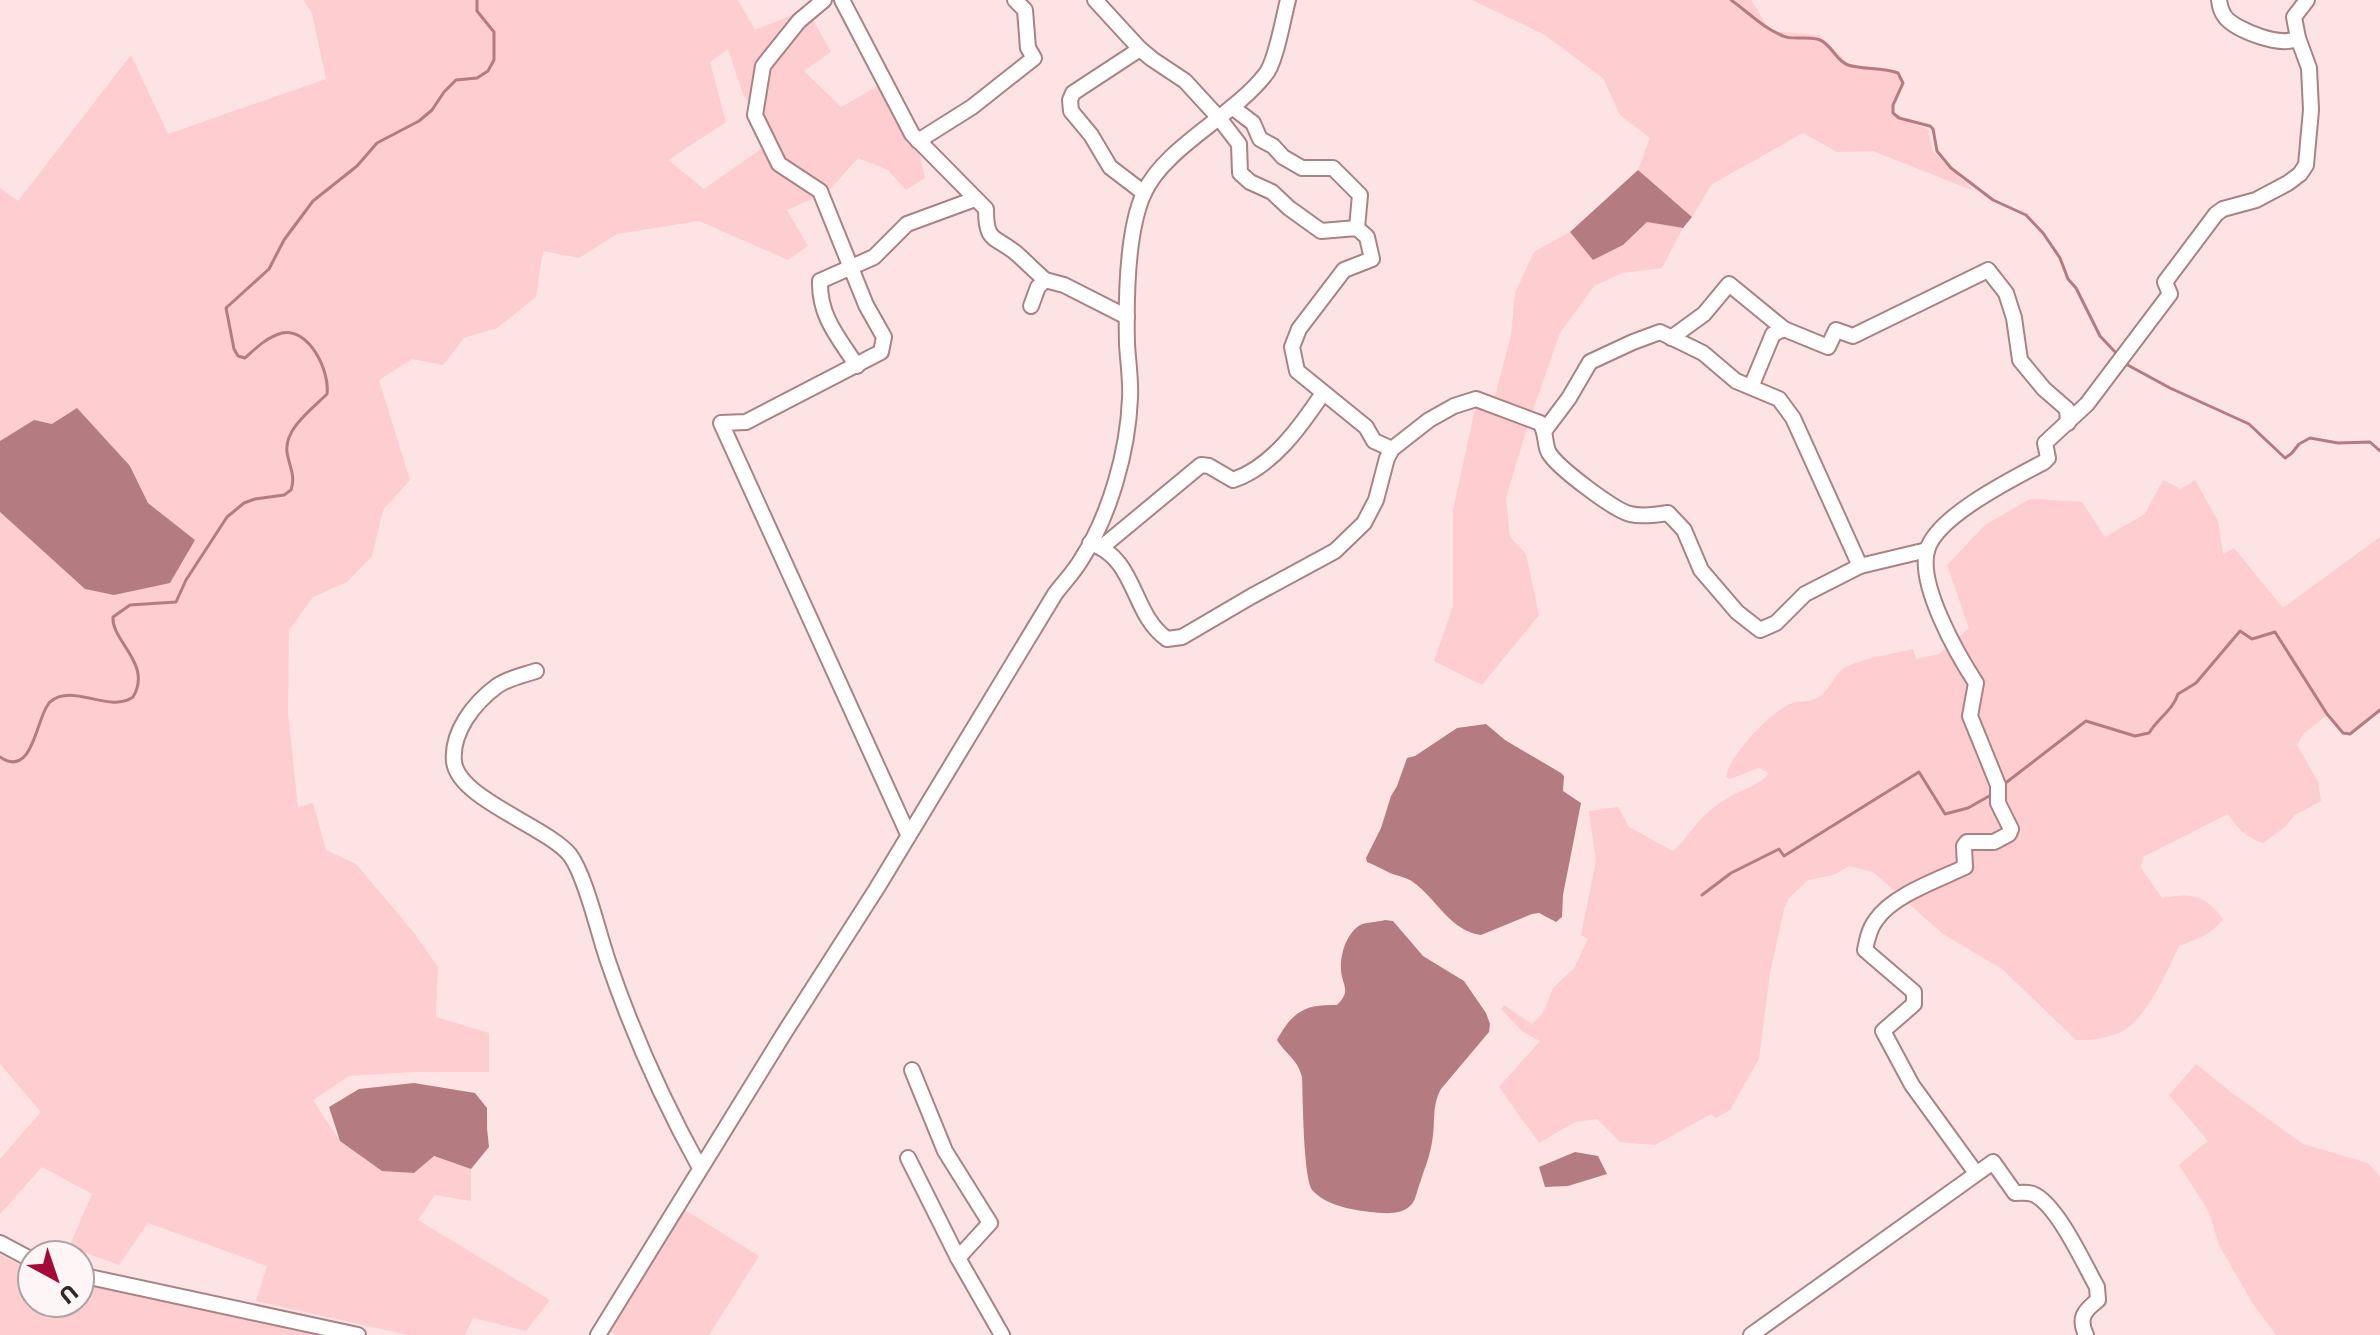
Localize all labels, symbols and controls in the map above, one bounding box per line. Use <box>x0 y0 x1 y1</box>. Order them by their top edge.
north arrow <box>16 1239 96 1319</box>
text: U <box>54 1279 84 1310</box>

